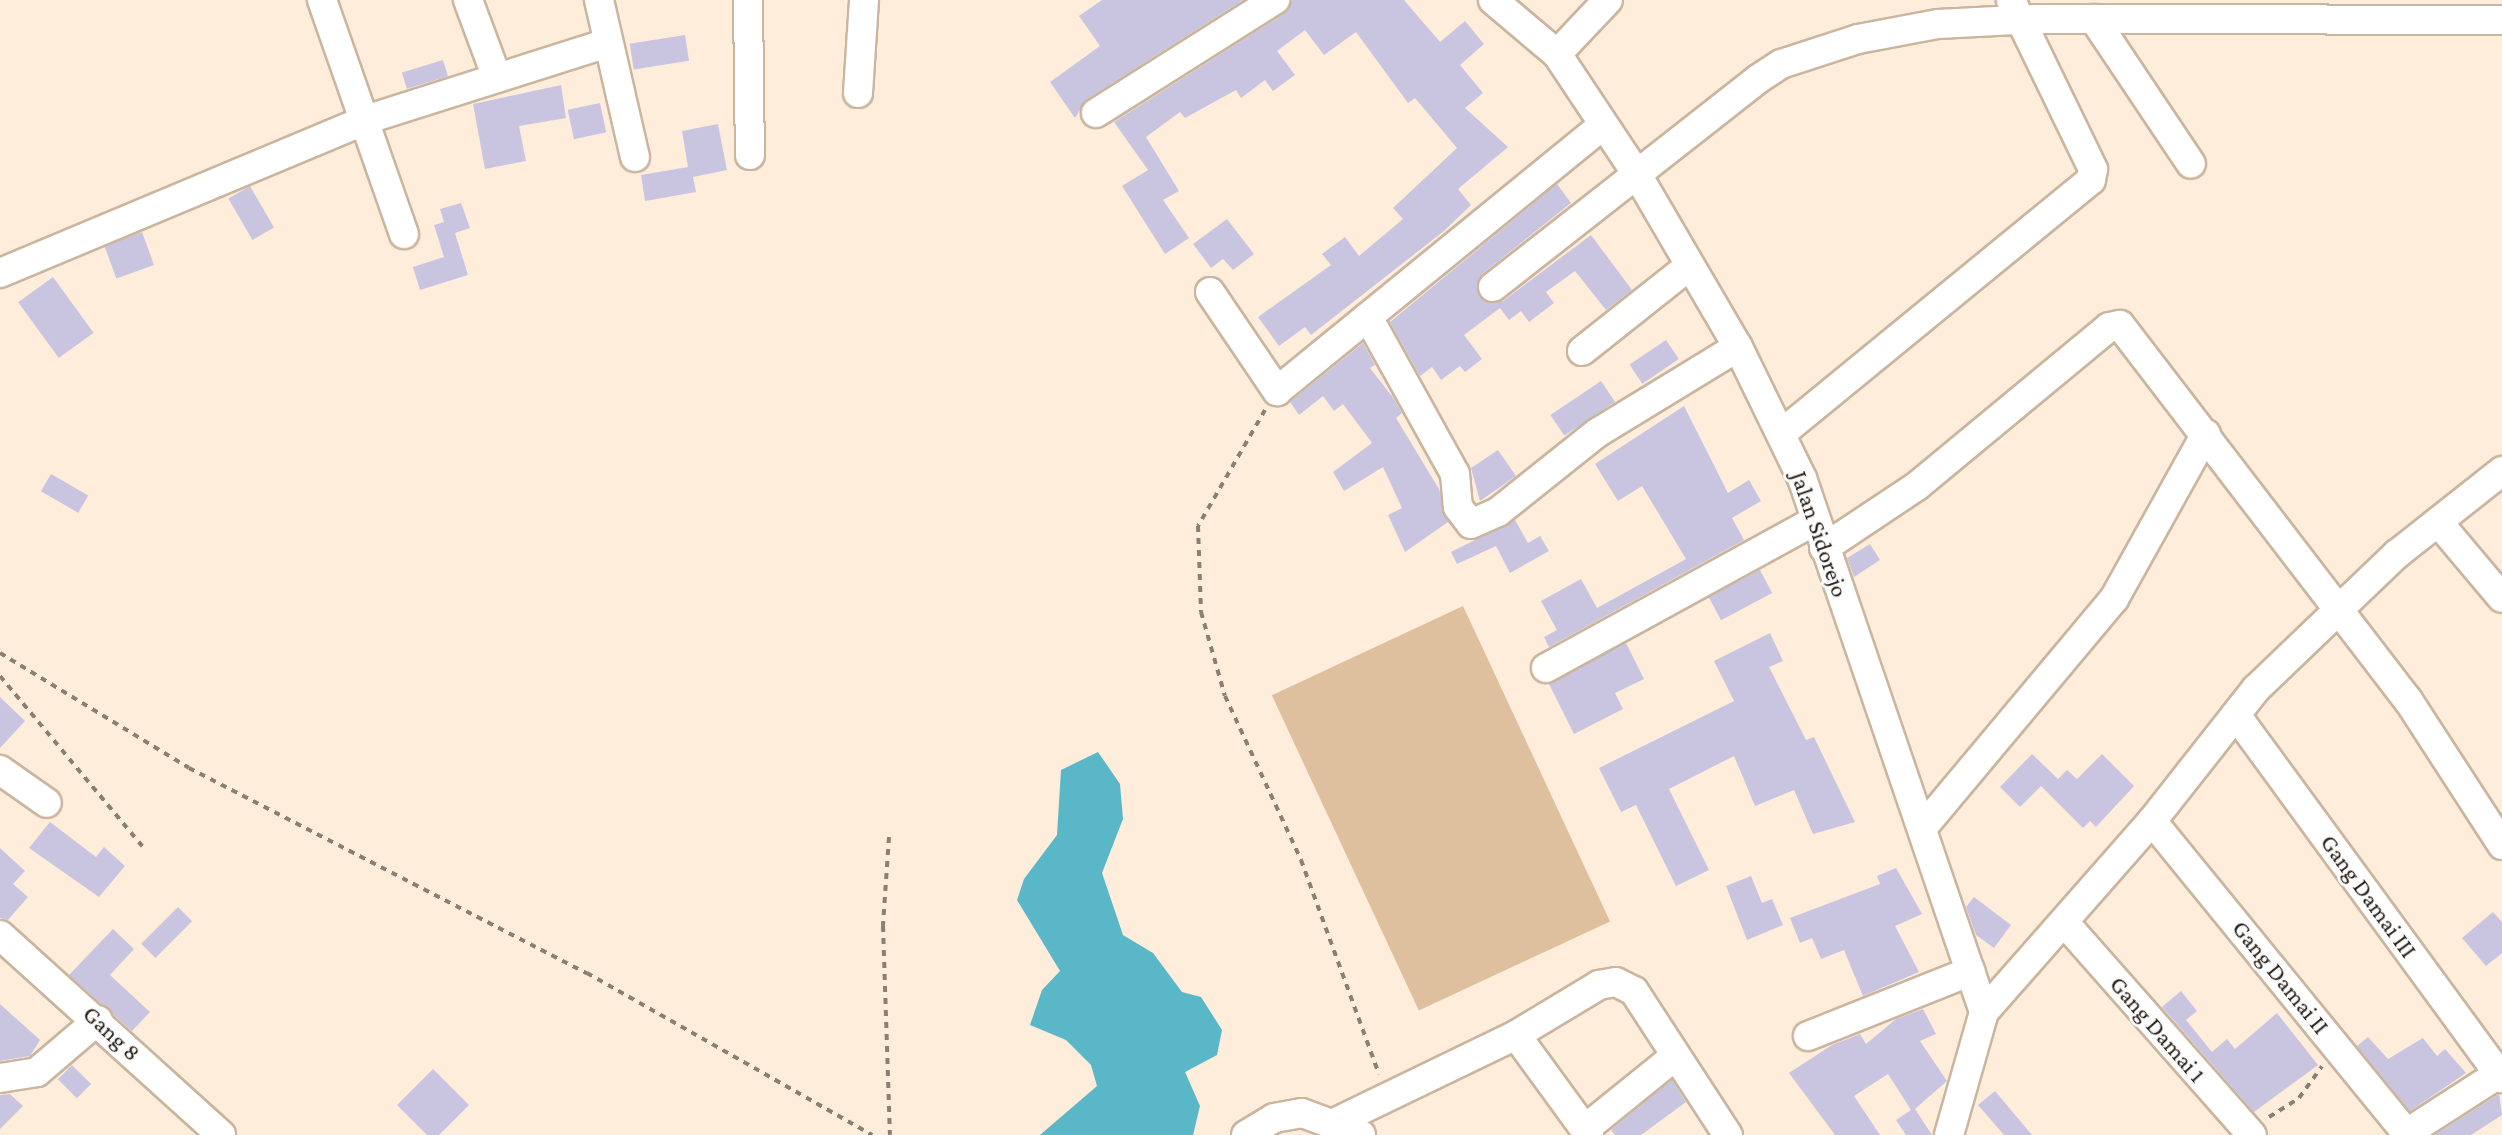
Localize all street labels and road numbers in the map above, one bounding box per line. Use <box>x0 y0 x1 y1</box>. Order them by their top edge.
street label: Jalan Sidorejo <box>1785 467 1855 601</box>
street label: Gang Damai III <box>2315 829 2423 963</box>
street label: Gang Damai II <box>2226 914 2336 1040</box>
street label: Gang Damai 1 <box>2104 970 2212 1088</box>
street label: Gang 8 <box>77 999 147 1067</box>

